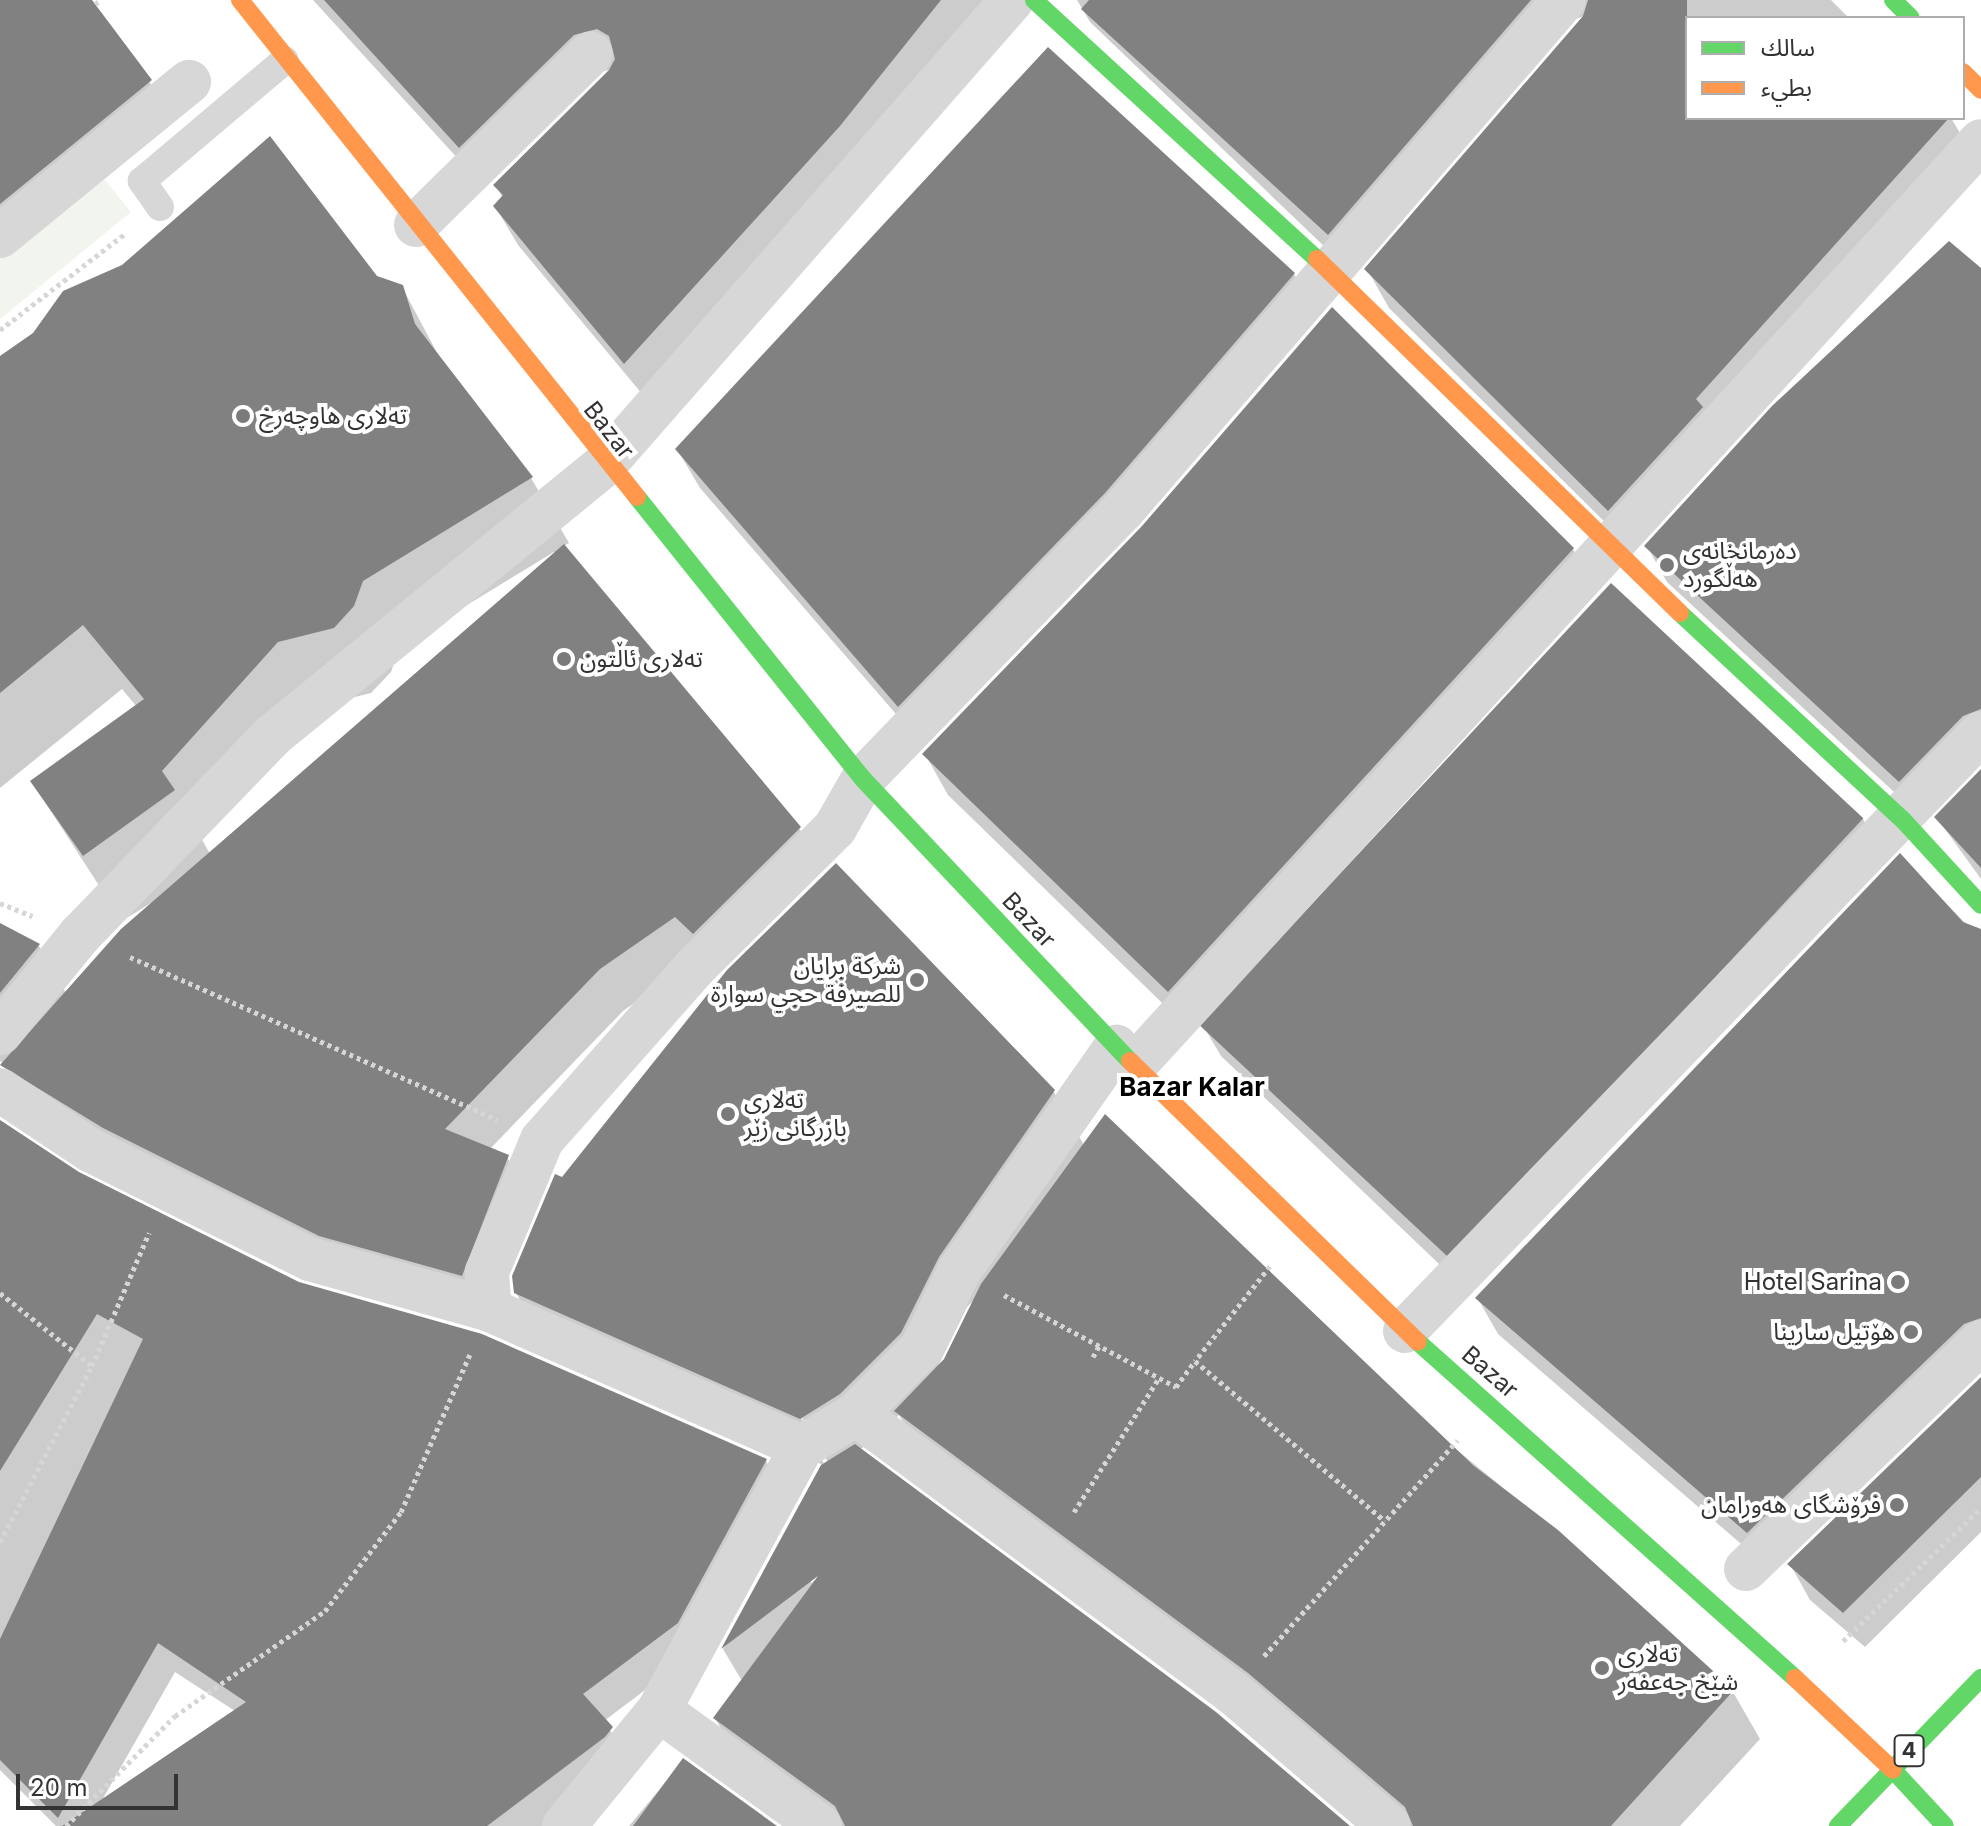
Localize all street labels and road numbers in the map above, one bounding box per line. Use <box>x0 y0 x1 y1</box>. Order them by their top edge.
street label: Bazar <box>578 396 640 464</box>
street label: Bazar <box>996 886 1062 954</box>
street label: Bazar <box>1456 1340 1524 1404</box>
road number: 4 <box>1893 1733 1925 1769</box>

